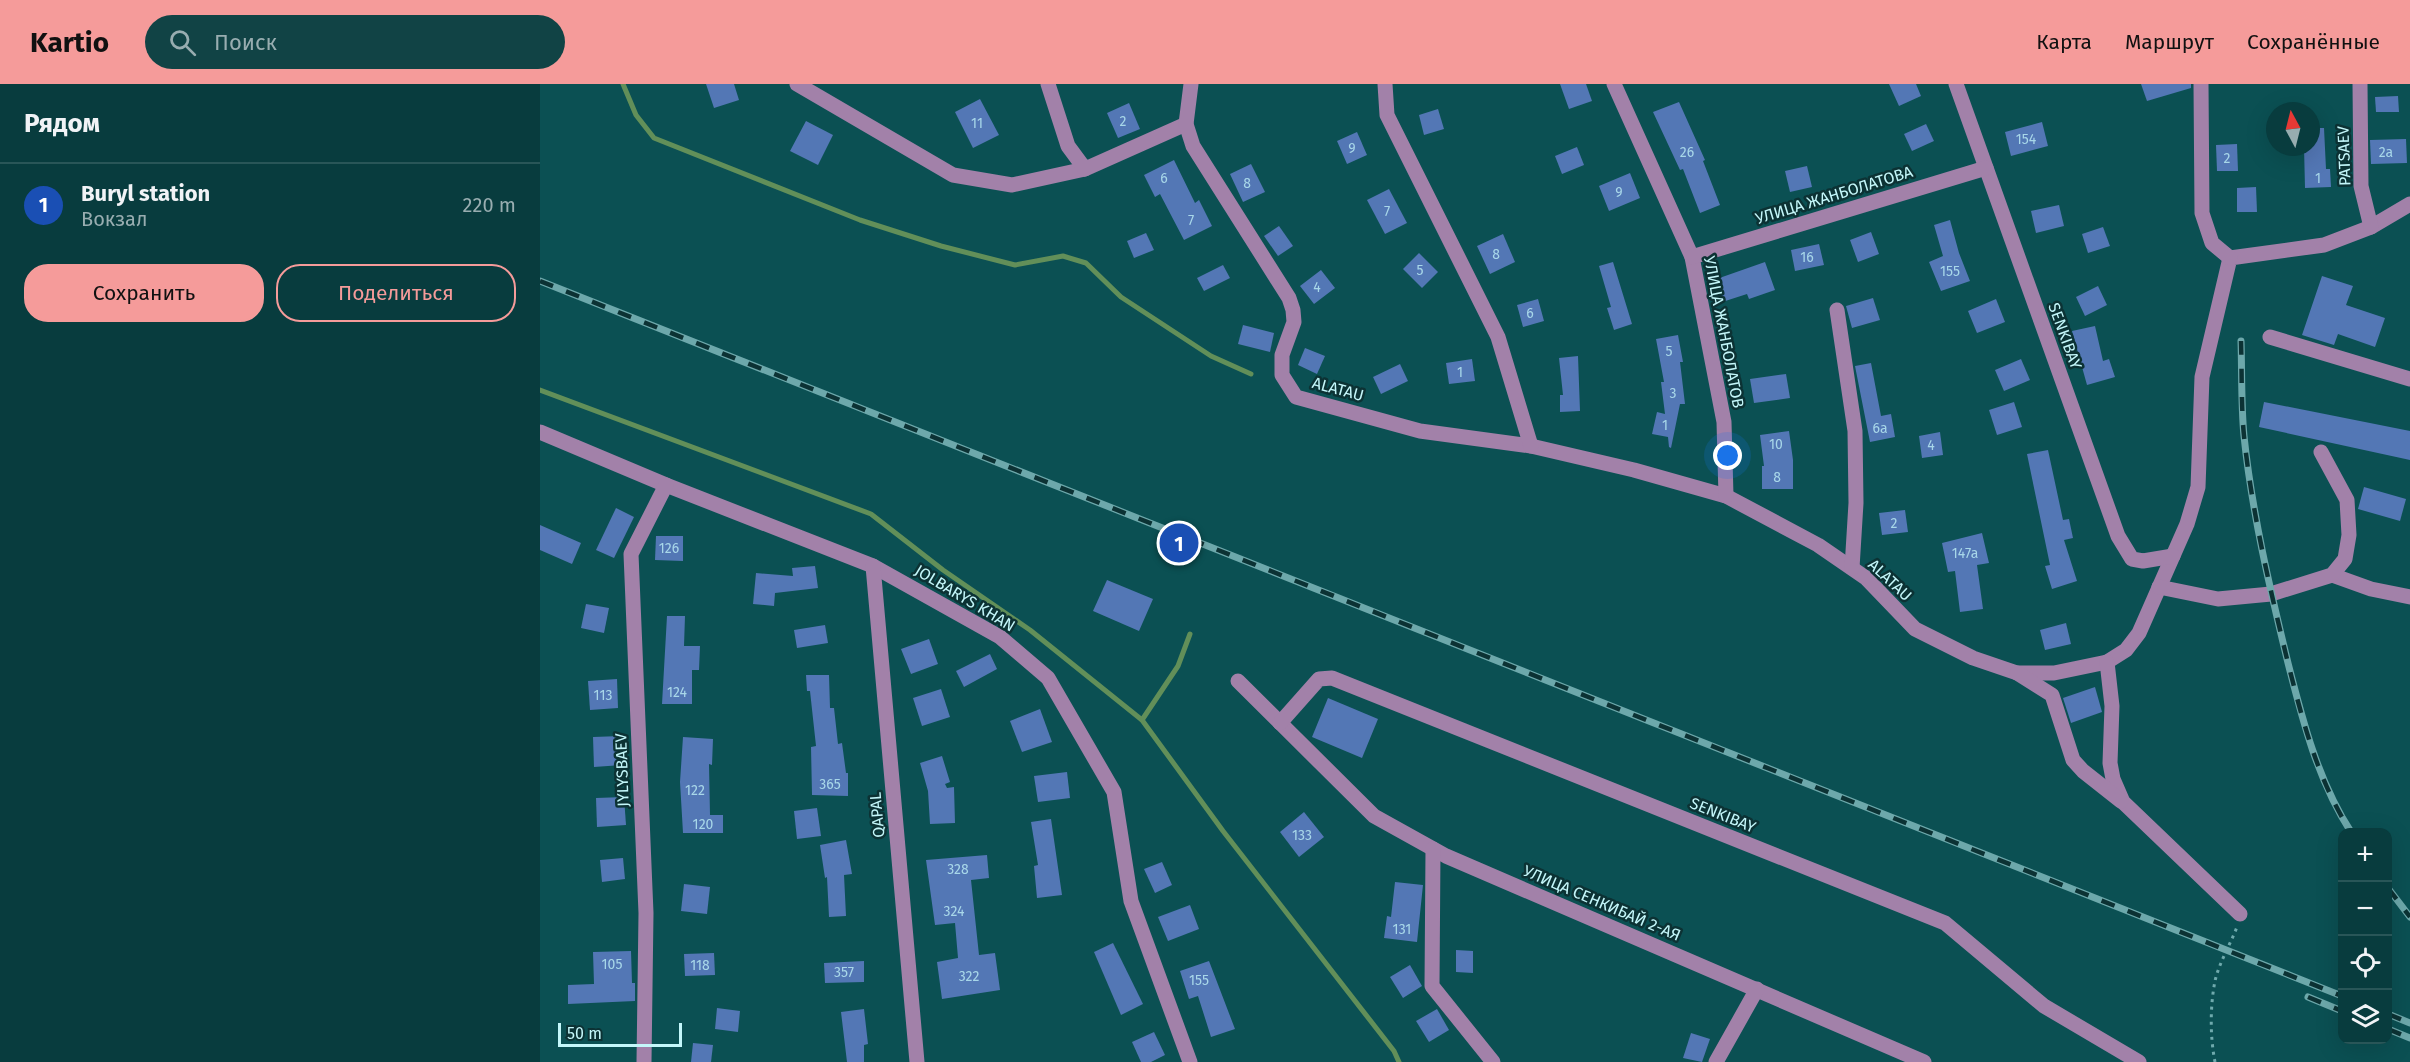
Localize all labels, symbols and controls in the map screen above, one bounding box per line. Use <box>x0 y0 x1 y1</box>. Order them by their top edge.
search box <box>145 15 565 69</box>
text: Kartio <box>30 26 109 59</box>
icon: search <box>166 26 199 59</box>
text: Поиск <box>214 29 277 56</box>
text: Карта <box>2036 29 2092 55</box>
text: Маршрут <box>2125 29 2214 55</box>
text: Сохранённые <box>2247 29 2380 55</box>
north arrow <box>2266 102 2320 156</box>
text: Рядом <box>24 108 100 139</box>
house number: 2 <box>1120 113 1127 130</box>
house number: 11 <box>971 115 983 132</box>
street label: PATSAEV <box>2333 126 2355 186</box>
house number: 154 <box>2016 131 2037 148</box>
house number: 9 <box>1348 140 1356 157</box>
house number: 26 <box>1680 144 1694 161</box>
house number: 2а <box>2379 144 2393 161</box>
house number: 2 <box>2224 150 2231 167</box>
street label: УЛИЦА ЖАНБОЛАТОВА <box>1753 162 1916 228</box>
house number: 6 <box>1160 170 1168 187</box>
house number: 1 <box>2315 170 2321 187</box>
house number: 8 <box>1243 175 1251 192</box>
text: Buryl station <box>81 180 210 207</box>
house number: 9 <box>1615 184 1623 201</box>
text: 1 <box>39 193 48 217</box>
text: 220 m <box>463 193 516 217</box>
house number: 7 <box>1384 203 1390 220</box>
text: Вокзал <box>81 207 147 231</box>
house number: 7 <box>1188 212 1194 229</box>
house number: 8 <box>1492 246 1500 263</box>
house number: 16 <box>1800 249 1814 266</box>
street label: УЛИЦА ЖАНБОЛАТОВ <box>1700 254 1748 410</box>
house number: 5 <box>1416 262 1424 279</box>
house number: 155 <box>1940 263 1960 280</box>
button: Сохранить <box>24 264 264 322</box>
button: Поделиться <box>276 264 516 322</box>
house number: 4 <box>1313 279 1321 296</box>
street label: SENKIBAY <box>2044 300 2086 372</box>
house number: 6 <box>1526 305 1534 322</box>
house number: 5 <box>1665 343 1673 360</box>
house number: 1 <box>1457 364 1463 381</box>
street label: ALATAU <box>1310 373 1366 405</box>
house number: 3 <box>1670 385 1677 402</box>
house number: 1 <box>1662 417 1668 434</box>
house number: 6а <box>1872 420 1888 437</box>
house number: 10 <box>1769 436 1783 453</box>
house number: 4 <box>1927 437 1935 454</box>
your location <box>1713 441 1742 470</box>
house number: 8 <box>1773 469 1781 486</box>
house number: 2 <box>1891 515 1898 532</box>
pin: 1 <box>1160 520 1198 566</box>
house number: 126 <box>659 540 679 557</box>
house number: 147а <box>1952 545 1978 562</box>
street label: ALATAU <box>1864 555 1916 605</box>
street label: JOLBARYS KHAN <box>911 561 1019 635</box>
house number: 124 <box>667 684 688 701</box>
house number: 113 <box>594 687 612 704</box>
street label: JYLYSBAEV <box>611 733 633 807</box>
house number: 365 <box>819 776 841 793</box>
house number: 122 <box>685 782 705 799</box>
street label: QAPAL <box>866 791 888 839</box>
street label: SENKIBAY <box>1687 793 1759 837</box>
house number: 120 <box>693 816 714 833</box>
house number: 133 <box>1292 827 1312 844</box>
map controls <box>2338 828 2392 1044</box>
button: + <box>2338 828 2392 882</box>
house number: 328 <box>947 861 969 878</box>
street label: УЛИЦА СЕНКИБАЙ 2-АЯ <box>1520 861 1684 945</box>
button: − <box>2338 882 2392 936</box>
house number: 324 <box>944 903 965 920</box>
house number: 131 <box>1393 921 1411 938</box>
button: locate <box>2338 936 2392 990</box>
house number: 105 <box>602 956 622 973</box>
house number: 118 <box>690 957 710 974</box>
house number: 357 <box>834 964 854 981</box>
house number: 322 <box>959 968 979 985</box>
house number: 155 <box>1189 972 1209 989</box>
button: layers <box>2338 990 2392 1044</box>
scale bar <box>558 1020 682 1048</box>
text: 50 m <box>567 1024 602 1043</box>

